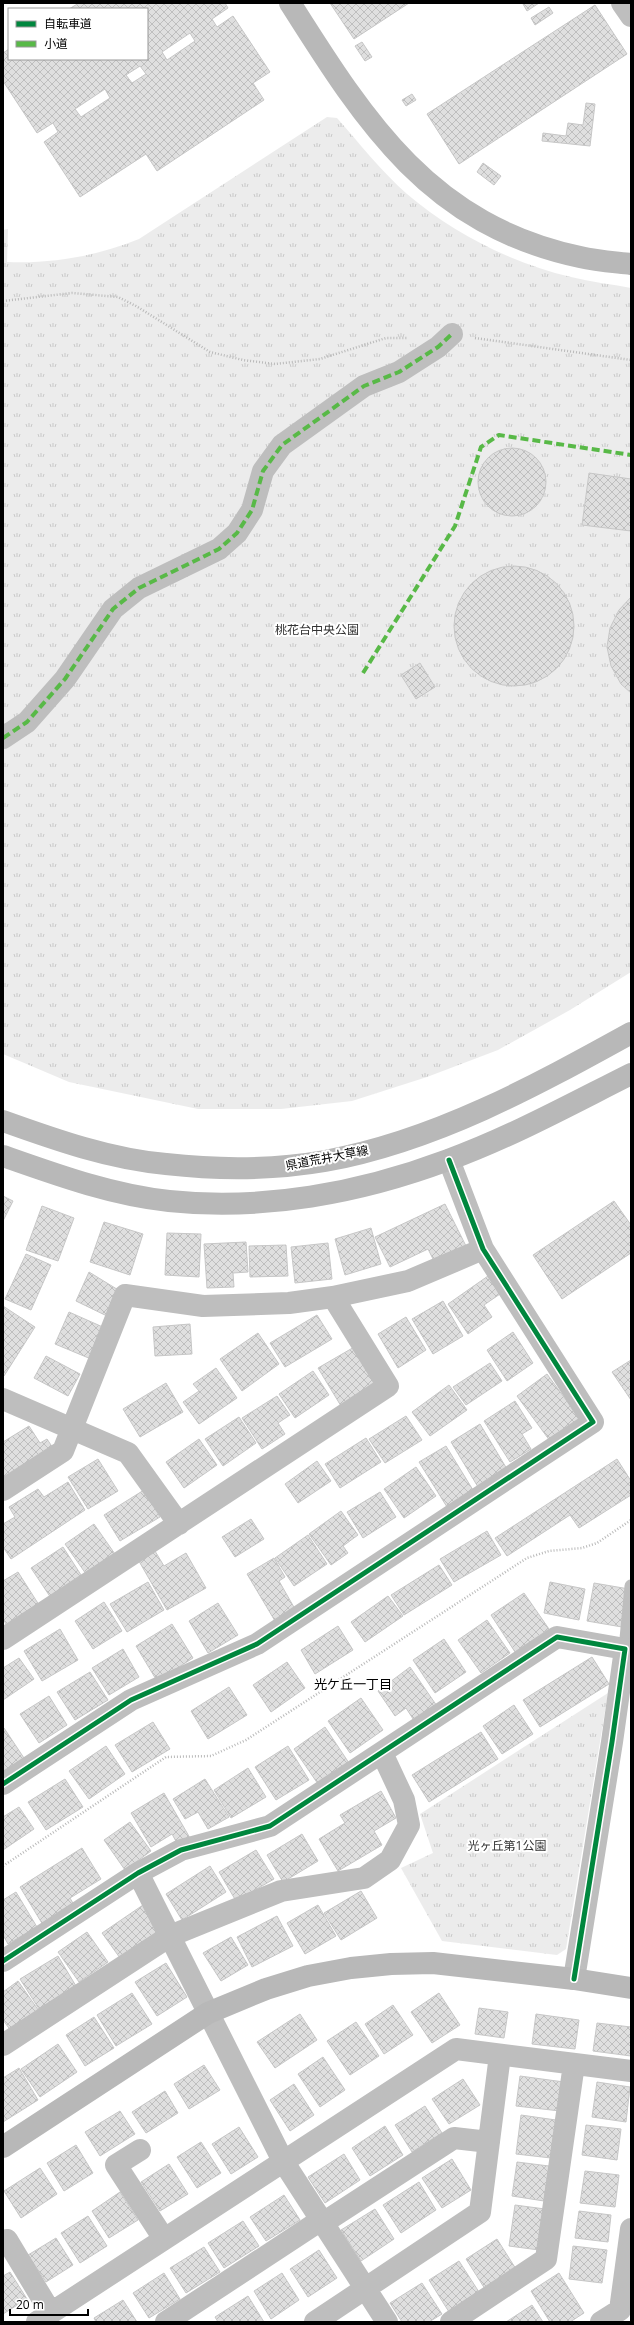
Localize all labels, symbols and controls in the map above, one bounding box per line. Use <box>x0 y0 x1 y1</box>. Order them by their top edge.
legend <box>8 8 148 60</box>
text: 自転車道 <box>44 15 92 32</box>
text: 小道 <box>44 35 68 52</box>
park label: 桃花台中央公園 <box>275 621 359 638</box>
street label: 県道荒井大草線 <box>284 1141 370 1174</box>
district label: 光ケ丘一丁目 <box>314 1675 392 1693</box>
park label: 光ヶ丘第1公園 <box>468 1837 546 1854</box>
scale bar <box>10 2291 88 2317</box>
text: 20 m <box>16 2296 44 2313</box>

